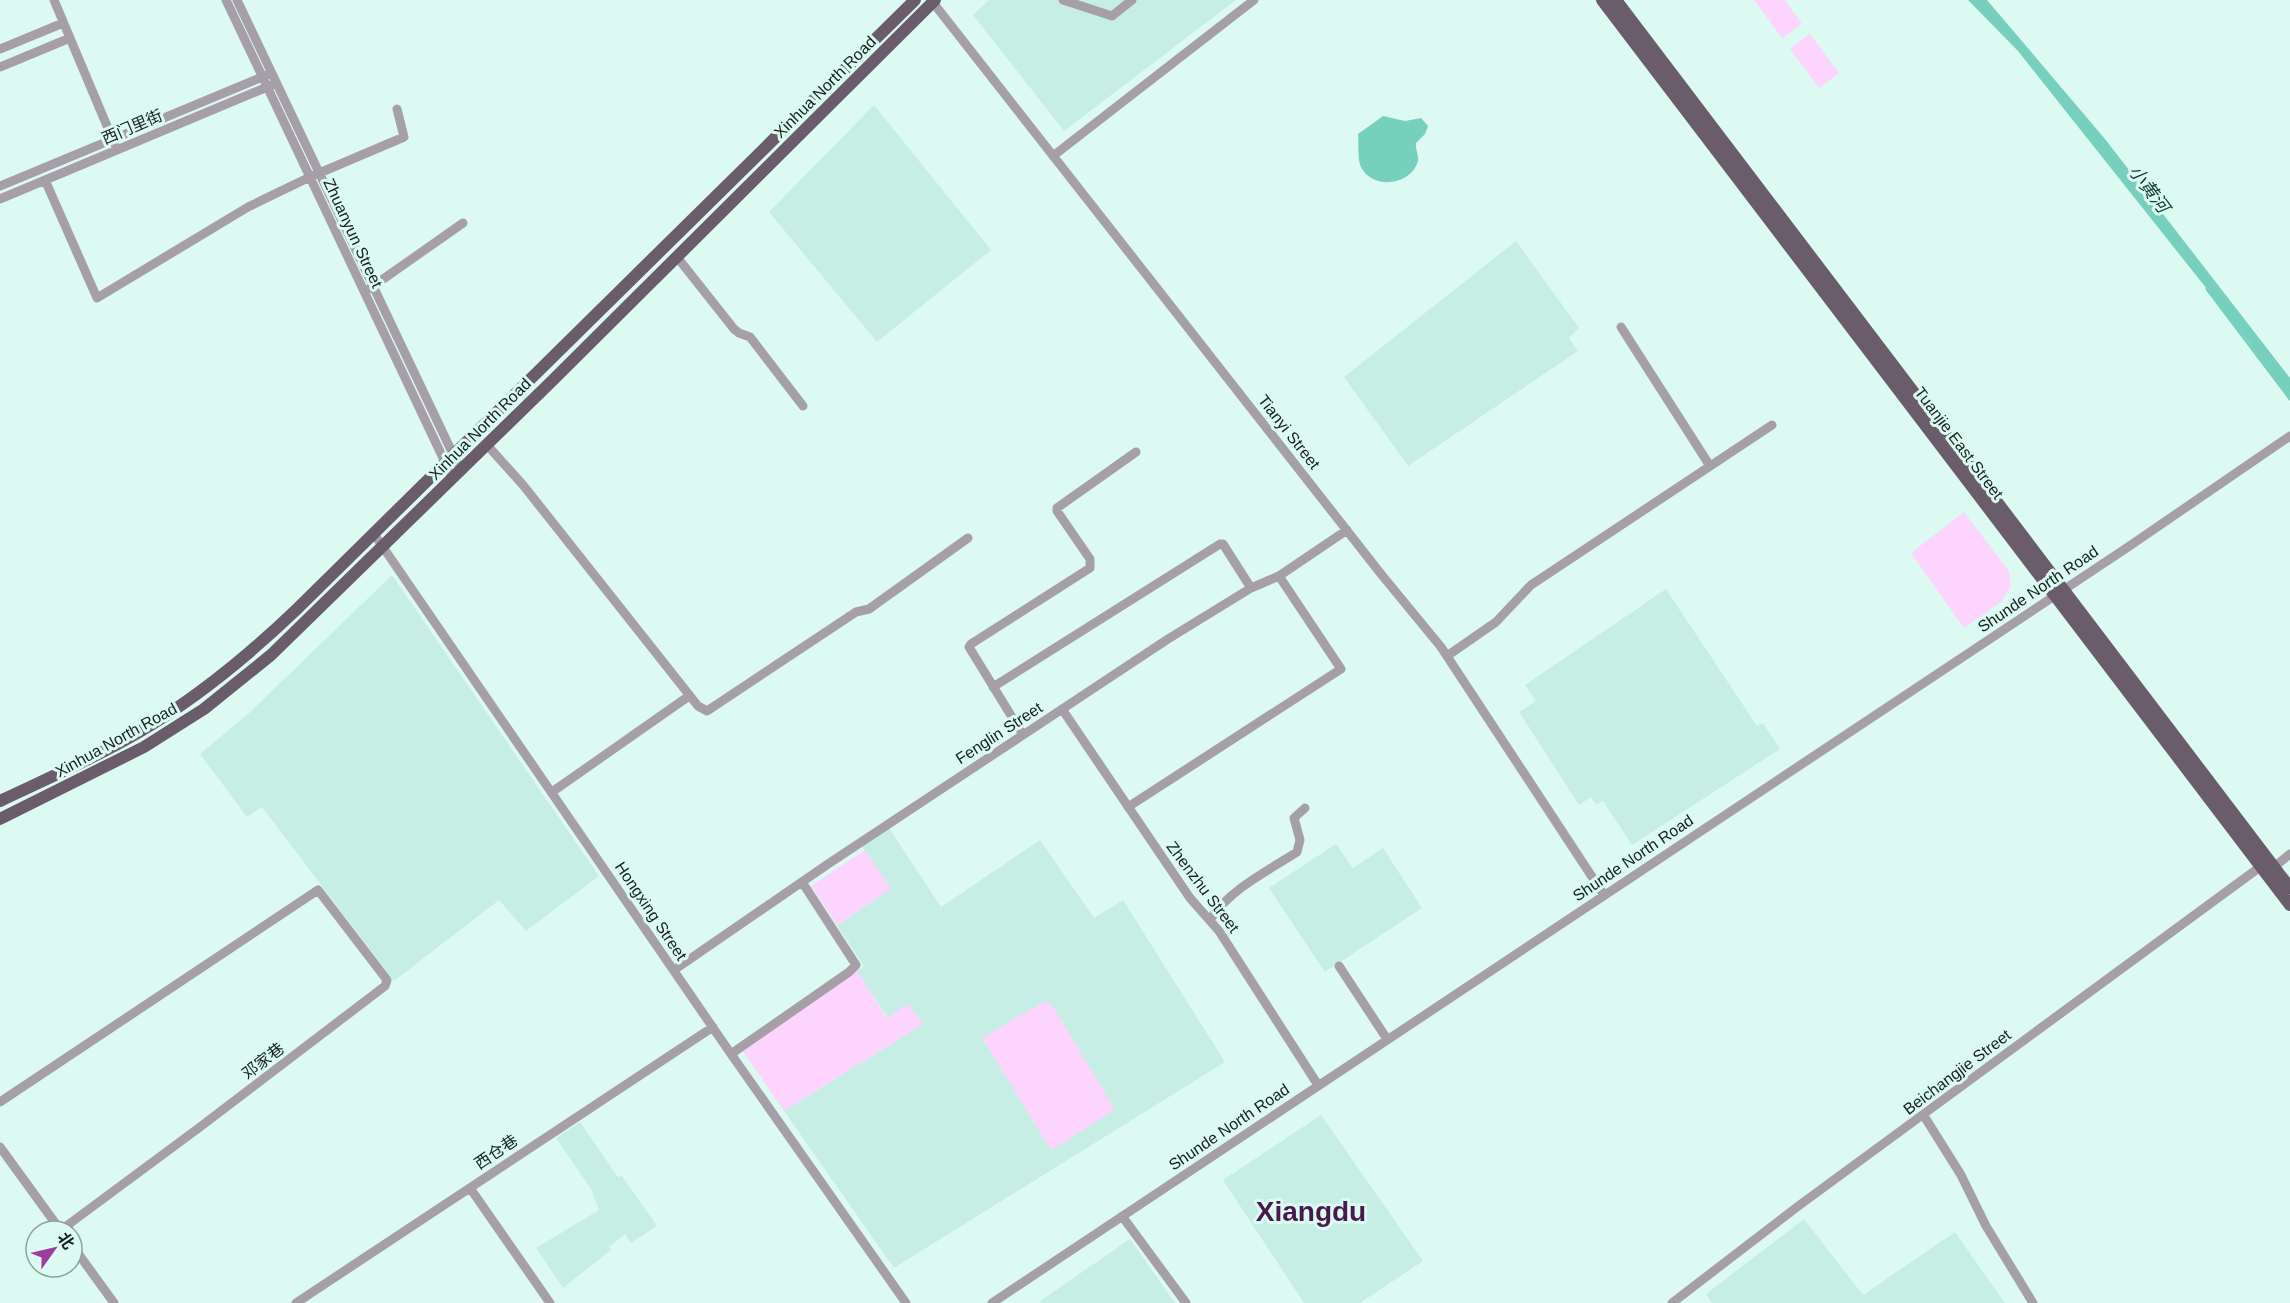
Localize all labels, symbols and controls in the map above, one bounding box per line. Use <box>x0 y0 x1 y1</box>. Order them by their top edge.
street label: Xinhua North Road <box>771 33 879 141</box>
street label: 西门里街 <box>99 107 165 147</box>
water label: 小黄河 <box>2125 161 2175 219</box>
street label: Zhuanyun Street <box>320 176 386 291</box>
street label: Xinhua North Road <box>426 375 534 483</box>
street label: Tuanjie East Street <box>1911 384 2007 503</box>
street label: Tianyi Street <box>1255 392 1324 473</box>
street label: Shunde North Road <box>1975 542 2101 636</box>
street label: Fenglin Street <box>953 698 1046 767</box>
street label: Xinhua North Road <box>52 700 180 780</box>
street label: Shunde North Road <box>1570 811 1696 905</box>
street label: Zhenzhu Street <box>1163 838 1243 936</box>
street label: Hongxing Street <box>612 859 690 964</box>
street label: Beichangjie Street <box>1900 1026 2014 1118</box>
street label: 邓家巷 <box>239 1040 287 1082</box>
street label: Shunde North Road <box>1166 1080 1292 1174</box>
street label: 西仓巷 <box>471 1132 521 1172</box>
district label: Xiangdu <box>1256 1196 1366 1227</box>
north arrow <box>24 1219 84 1279</box>
text: 北 <box>54 1229 78 1252</box>

